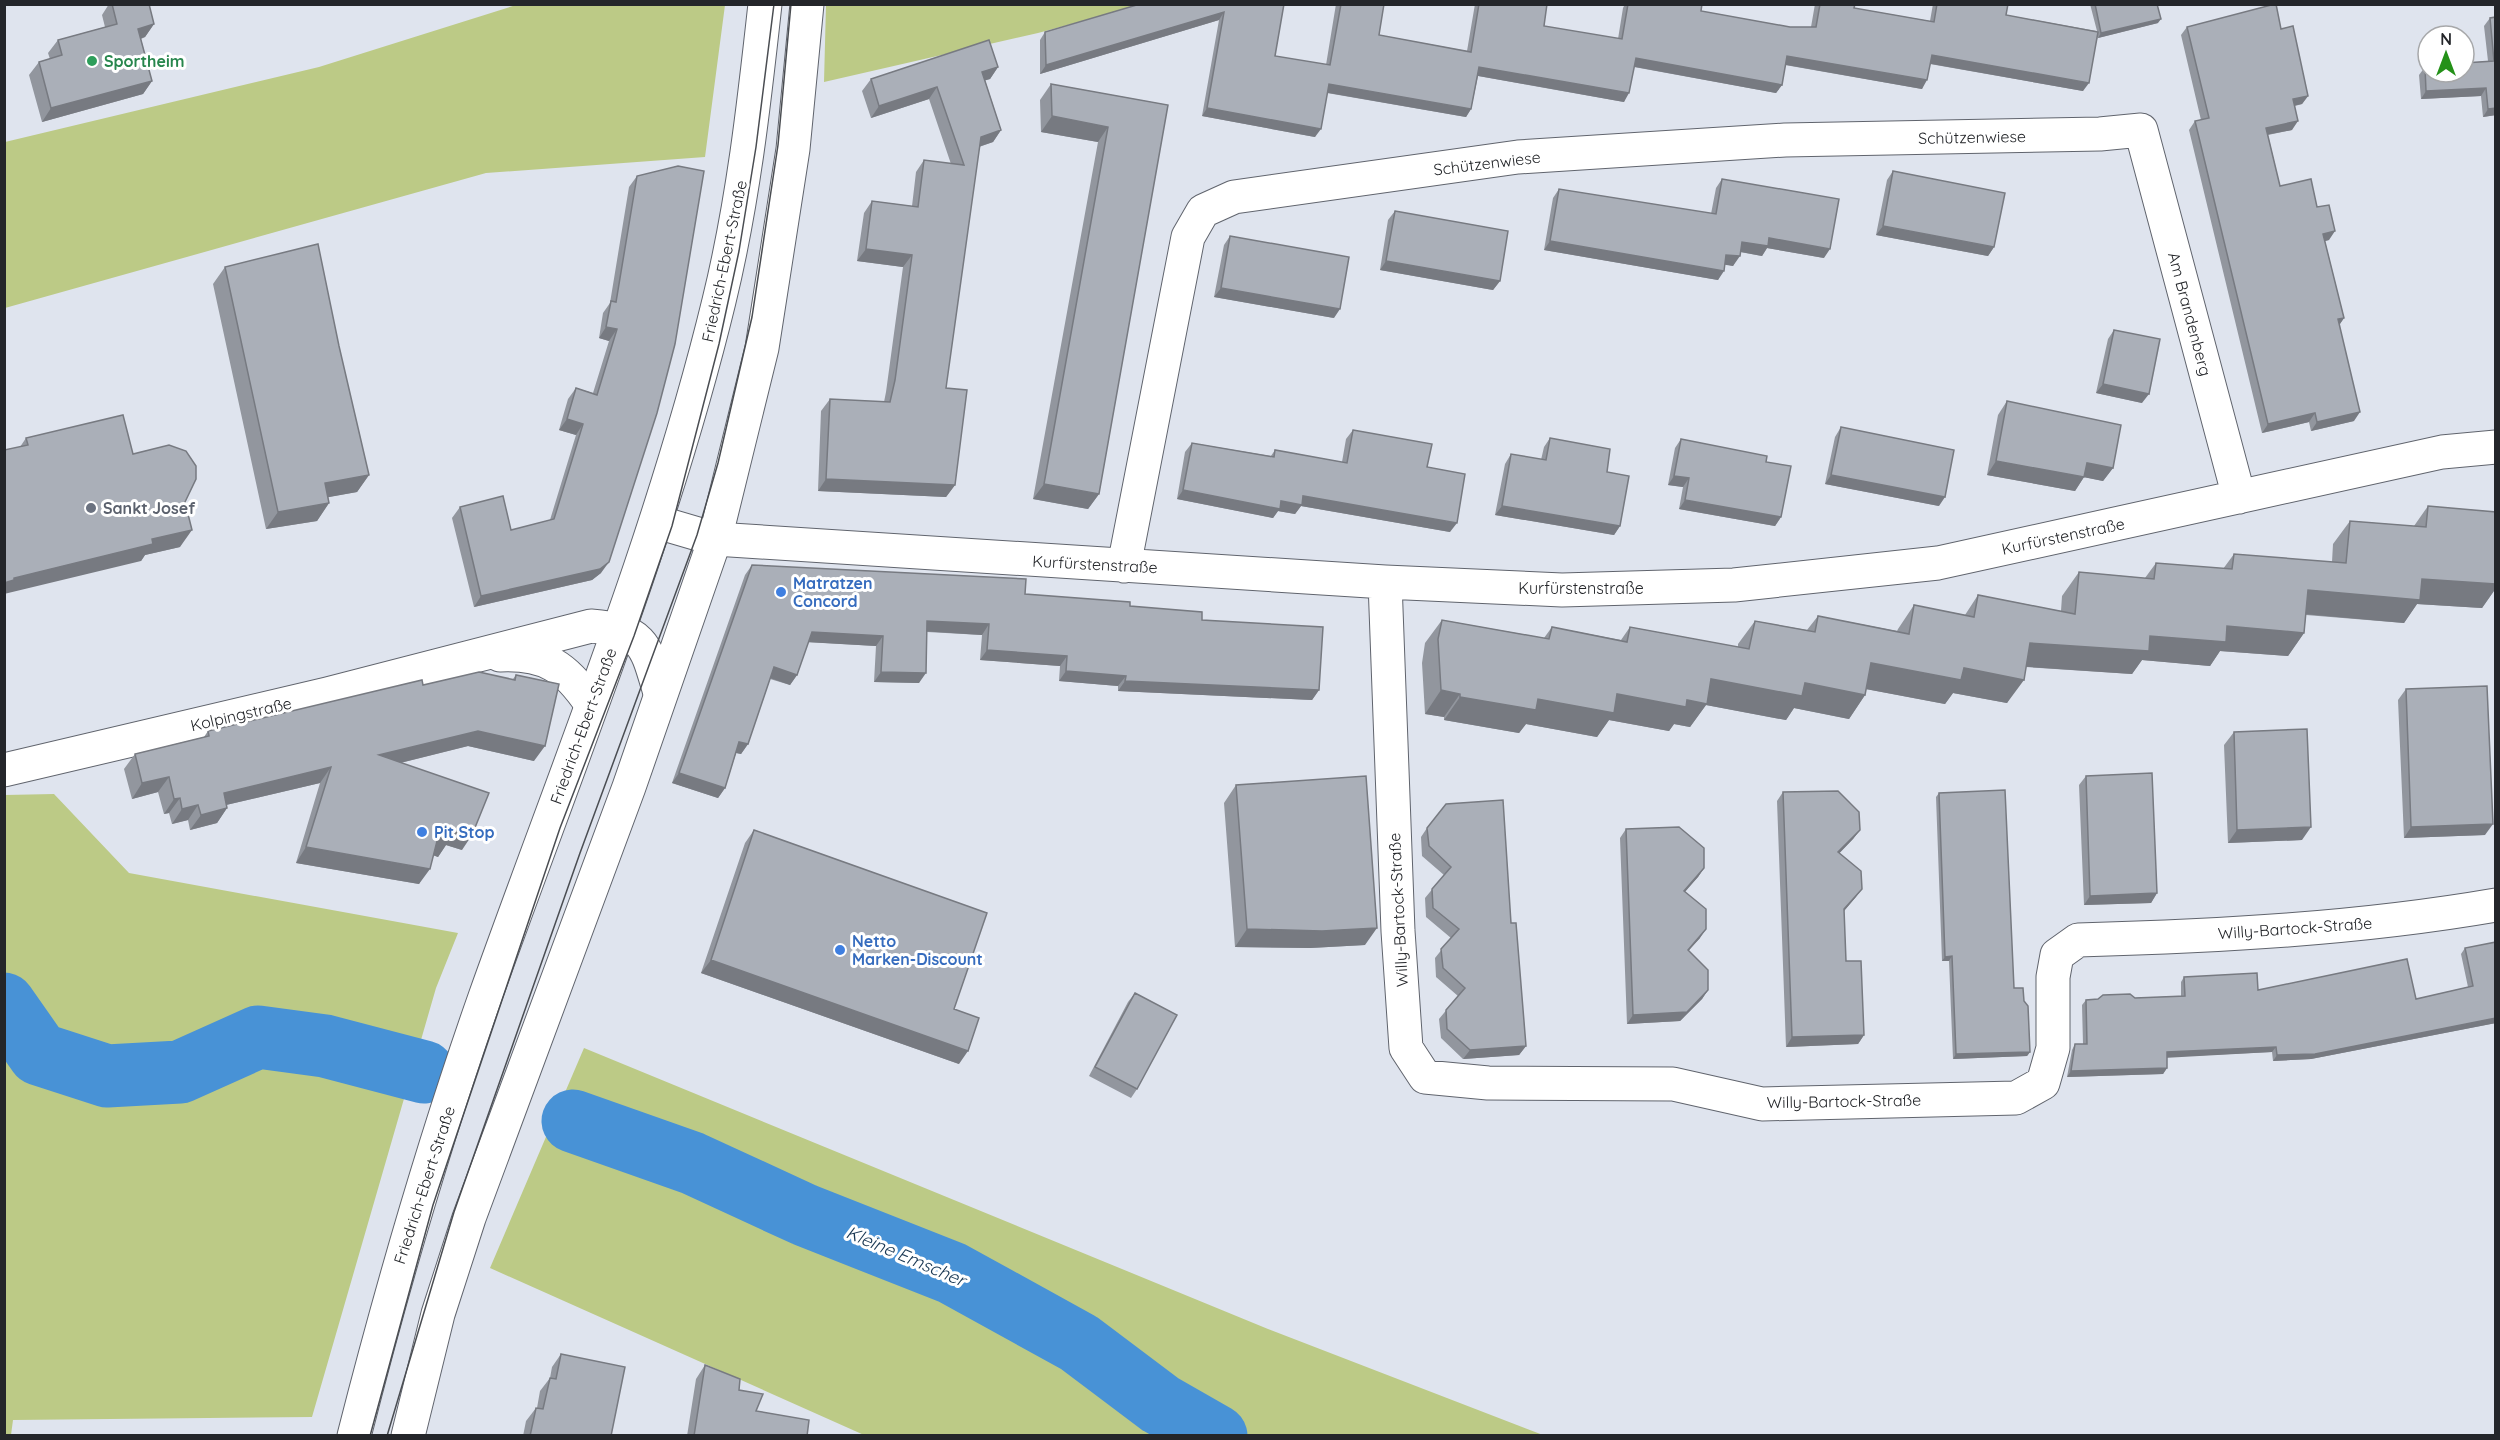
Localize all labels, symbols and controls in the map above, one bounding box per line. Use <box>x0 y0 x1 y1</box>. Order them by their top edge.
north arrow <box>2416 24 2476 84</box>
text: N <box>2440 29 2452 49</box>
place label: Sportheim <box>104 51 184 71</box>
marker: Sportheim <box>85 54 99 68</box>
street label: Schützenwiese <box>1918 126 2026 148</box>
street label: Schützenwiese <box>1432 147 1542 179</box>
street label: Friedrich-Ebert-Straße <box>697 178 751 344</box>
street label: Am Brandenberg <box>2164 250 2216 378</box>
place label: Sankt Josef <box>103 498 195 518</box>
marker: Sankt Josef <box>84 501 98 515</box>
street label: Kurfürstenstraße <box>2000 513 2126 559</box>
street label: Kurfürstenstraße <box>1032 551 1158 577</box>
place label: Matratzen Concord <box>793 573 873 611</box>
street label: Kurfürstenstraße <box>1518 578 1644 598</box>
marker: Matratzen Concord <box>774 585 788 599</box>
street label: Friedrich-Ebert-Straße <box>545 645 621 807</box>
street label: Kolpingstraße <box>188 693 294 735</box>
place label: Pit Stop <box>434 822 495 842</box>
marker: Pit Stop <box>415 825 429 839</box>
street label: Willy-Bartock-Straße <box>1384 832 1412 988</box>
street label: Willy-Bartock-Straße <box>2217 913 2373 943</box>
place label: Netto Marken-Discount <box>852 931 983 969</box>
marker: Netto Marken-Discount <box>833 943 847 957</box>
street label: Willy-Bartock-Straße <box>1767 1090 1921 1112</box>
street label: Friedrich-Ebert-Straße <box>389 1103 459 1267</box>
water label: Kleine Emscher <box>843 1221 971 1292</box>

